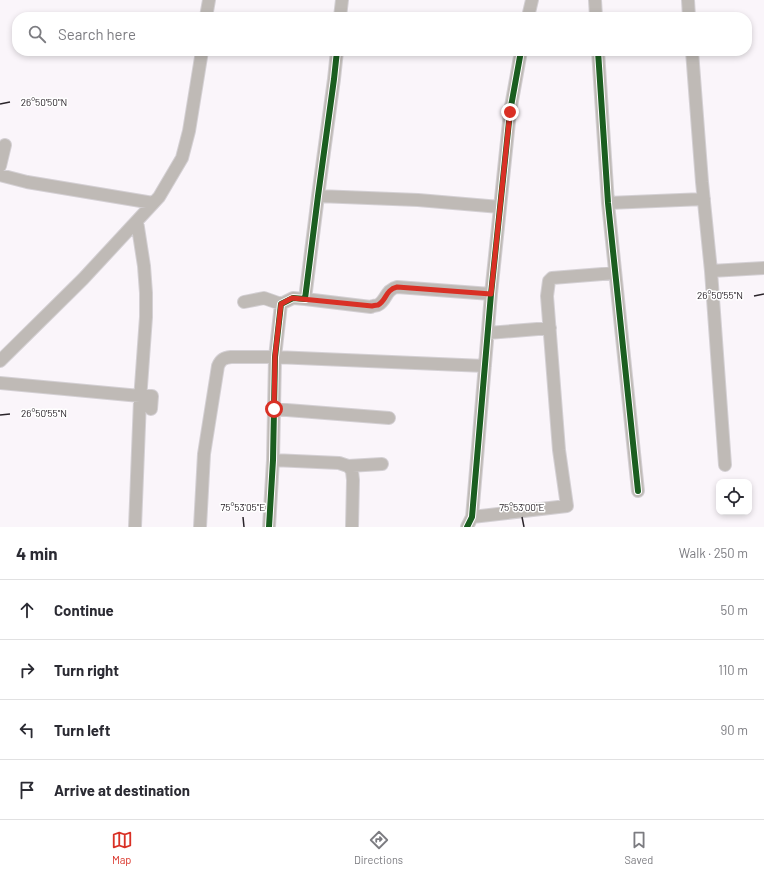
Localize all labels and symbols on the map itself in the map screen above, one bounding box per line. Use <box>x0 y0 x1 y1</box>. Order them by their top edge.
text: 26°50'50"N <box>21 96 67 108</box>
route end <box>501 103 519 121</box>
text: 26°50'55"N <box>697 289 743 301</box>
route start <box>265 400 283 418</box>
text: 26°50'55"N <box>21 407 67 419</box>
text: 75°53'05"E <box>221 501 265 513</box>
text: 75°53'00"E <box>499 501 545 513</box>

